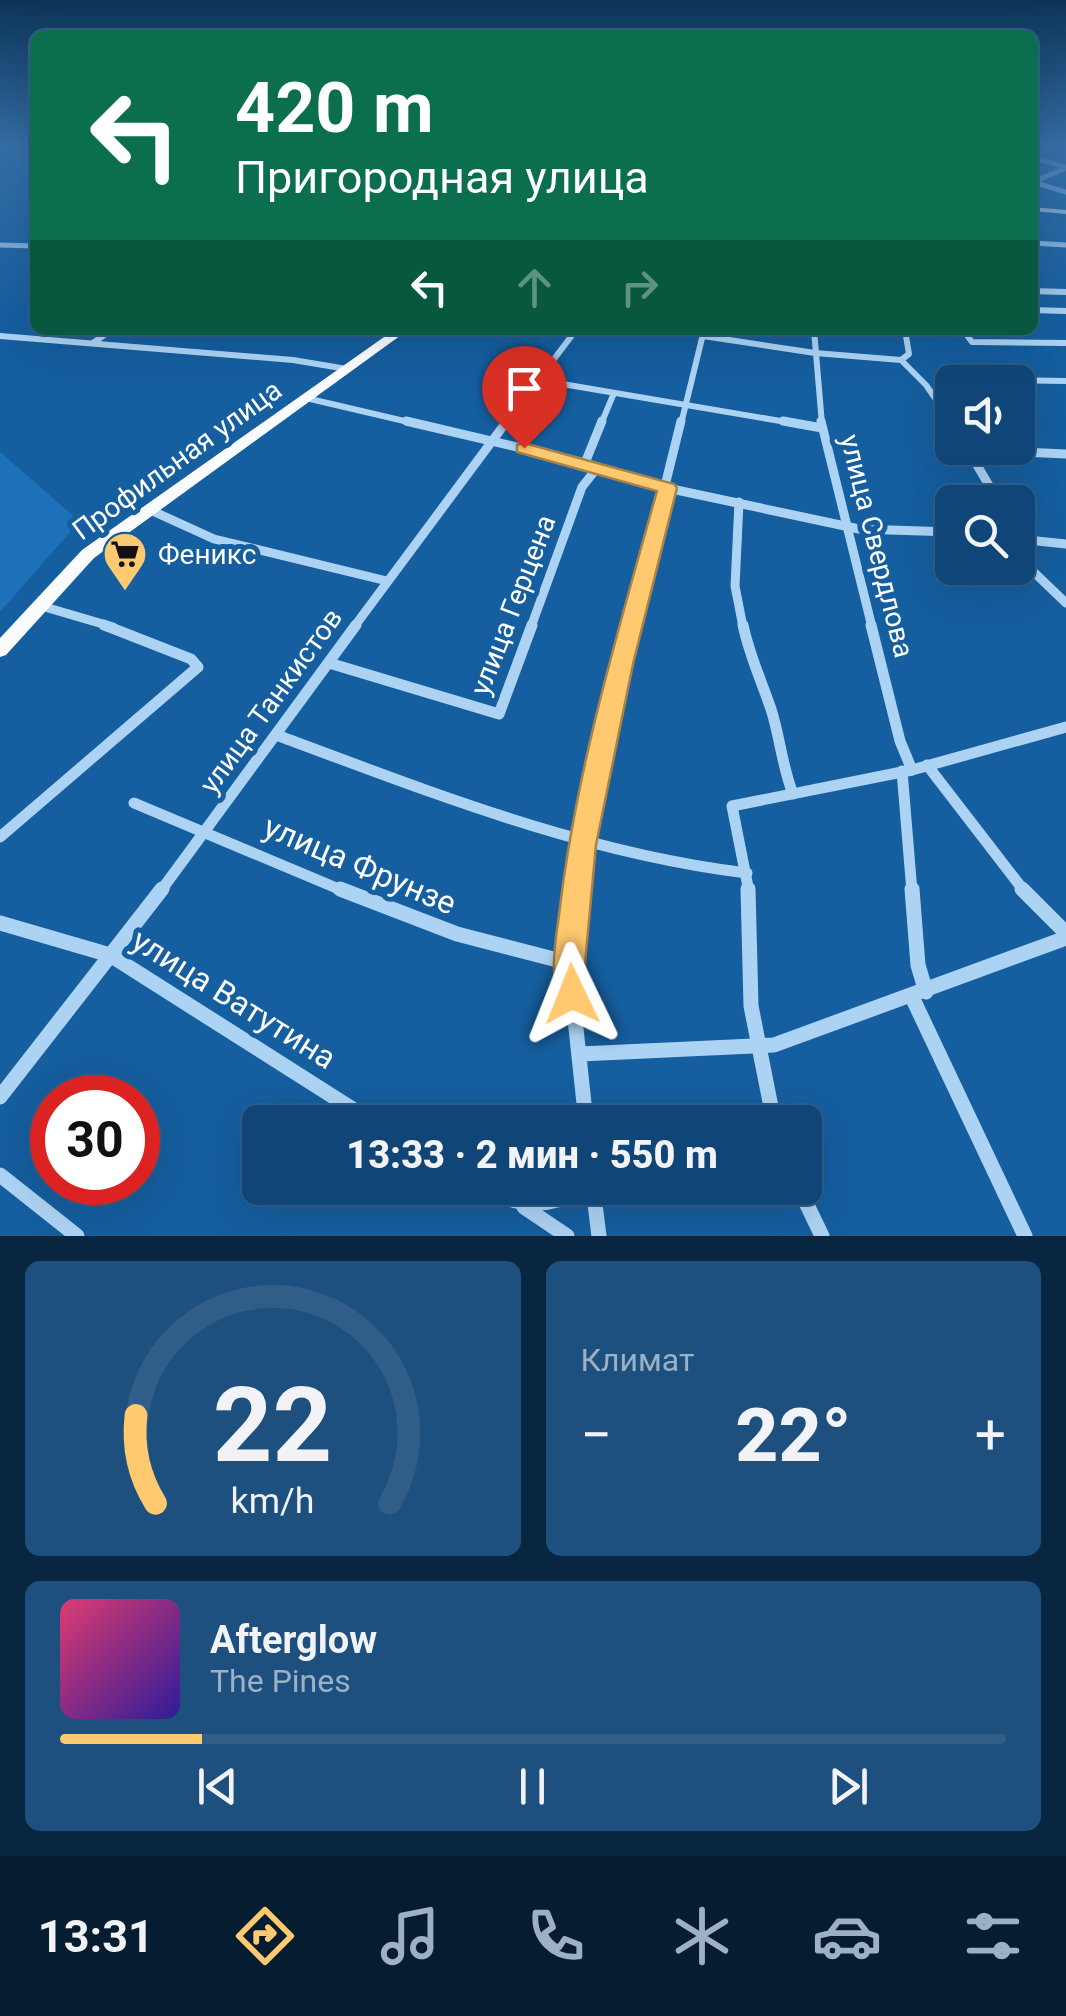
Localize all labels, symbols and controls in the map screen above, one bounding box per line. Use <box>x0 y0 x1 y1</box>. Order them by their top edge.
text: 420 m <box>235 67 434 149</box>
icon: left <box>70 70 200 200</box>
text: Пригородная улица <box>235 151 649 204</box>
icon: left <box>402 260 457 315</box>
icon: ahead <box>507 260 562 315</box>
icon: right <box>612 260 667 315</box>
pin <box>482 346 567 449</box>
icon: arrive <box>497 361 552 416</box>
map controls <box>935 365 1035 585</box>
button: sound <box>935 365 1035 465</box>
street label: Профильная улица <box>66 373 288 547</box>
street label: улица Свердлова <box>833 431 921 661</box>
button: search <box>935 485 1035 585</box>
street label: улица Герцена <box>464 510 562 700</box>
supermarket icon: Феникс <box>102 531 148 592</box>
place label: Феникс <box>158 538 256 571</box>
street label: улица Танкистов <box>193 602 349 800</box>
street label: улица Фрунзе <box>258 807 462 923</box>
street label: улица Ватутина <box>125 921 343 1077</box>
position arrow <box>520 942 624 1046</box>
speed limit sign: 30 <box>30 1075 160 1205</box>
text: 13:33 · 2 мин · 550 m <box>346 1133 718 1177</box>
text: Климат <box>581 1341 694 1379</box>
text: 22 <box>213 1365 332 1486</box>
text: 22° <box>735 1391 851 1479</box>
text: − <box>581 1403 612 1467</box>
text: + <box>975 1403 1006 1467</box>
text: km/h <box>231 1480 315 1522</box>
text: Afterglow <box>210 1618 377 1662</box>
text: The Pines <box>210 1662 351 1700</box>
icon: previous <box>190 1759 245 1814</box>
icon: pause <box>505 1759 560 1814</box>
icon: next <box>821 1759 876 1814</box>
icon: directions <box>230 1901 300 1971</box>
icon: music <box>375 1901 445 1971</box>
icon: phone <box>521 1901 591 1971</box>
icon: climate <box>667 1901 737 1971</box>
icon: car <box>812 1901 882 1971</box>
icon: filters <box>958 1901 1028 1971</box>
text: 13:31 <box>38 1910 154 1963</box>

